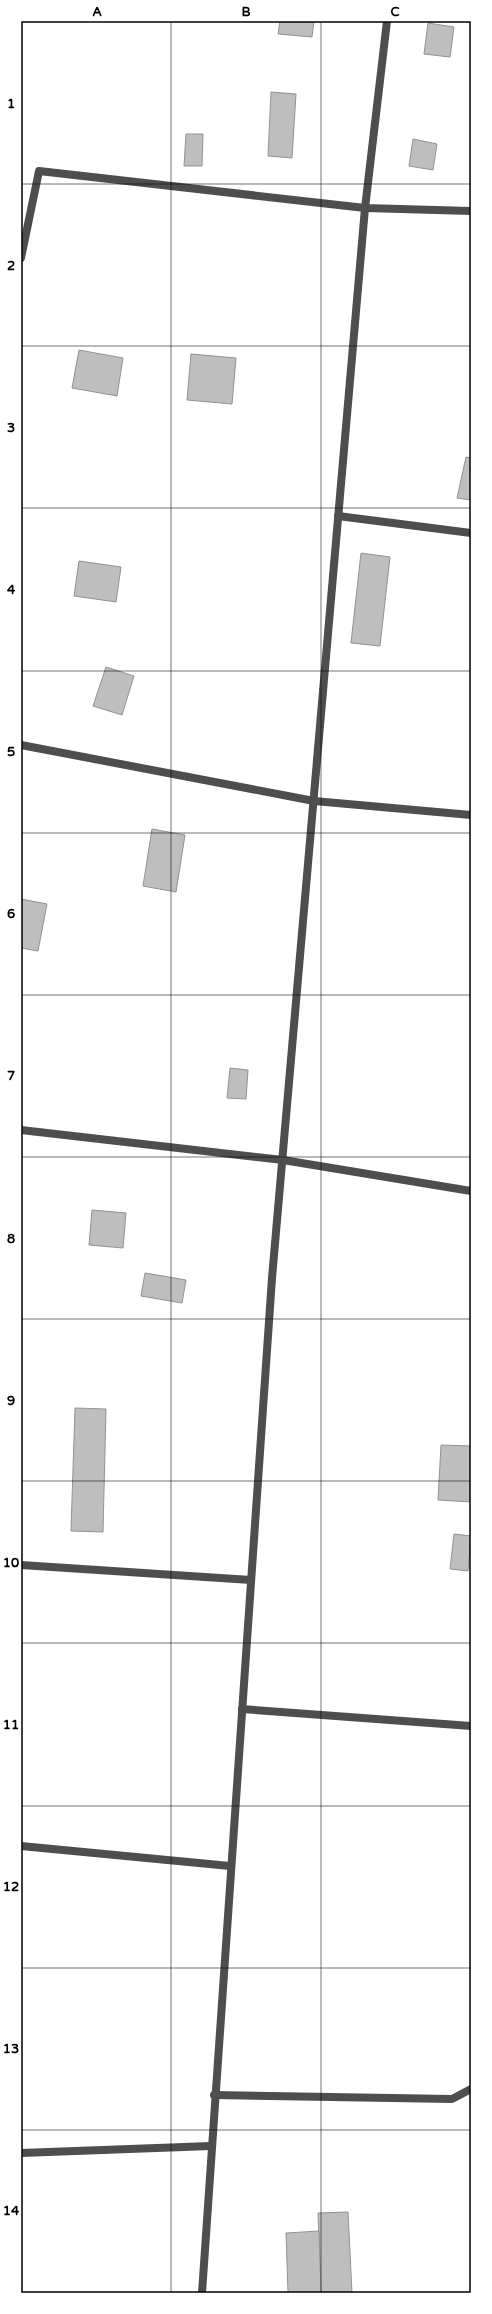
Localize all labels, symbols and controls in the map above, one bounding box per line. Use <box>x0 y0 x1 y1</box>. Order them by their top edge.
text: A <box>92 4 102 20</box>
text: B <box>241 4 251 20</box>
text: C <box>390 4 400 20</box>
text: 1 <box>7 96 15 112</box>
text: 2 <box>7 258 15 274</box>
text: 3 <box>7 420 15 436</box>
text: 4 <box>7 582 16 598</box>
text: 5 <box>7 744 15 760</box>
text: 6 <box>7 906 15 922</box>
text: 7 <box>7 1068 15 1084</box>
text: 8 <box>7 1231 15 1247</box>
text: 9 <box>7 1393 15 1409</box>
text: 10 <box>3 1555 19 1571</box>
text: 11 <box>3 1717 19 1733</box>
text: 12 <box>3 1879 19 1895</box>
text: 13 <box>3 2041 19 2057</box>
text: 14 <box>3 2203 20 2219</box>

